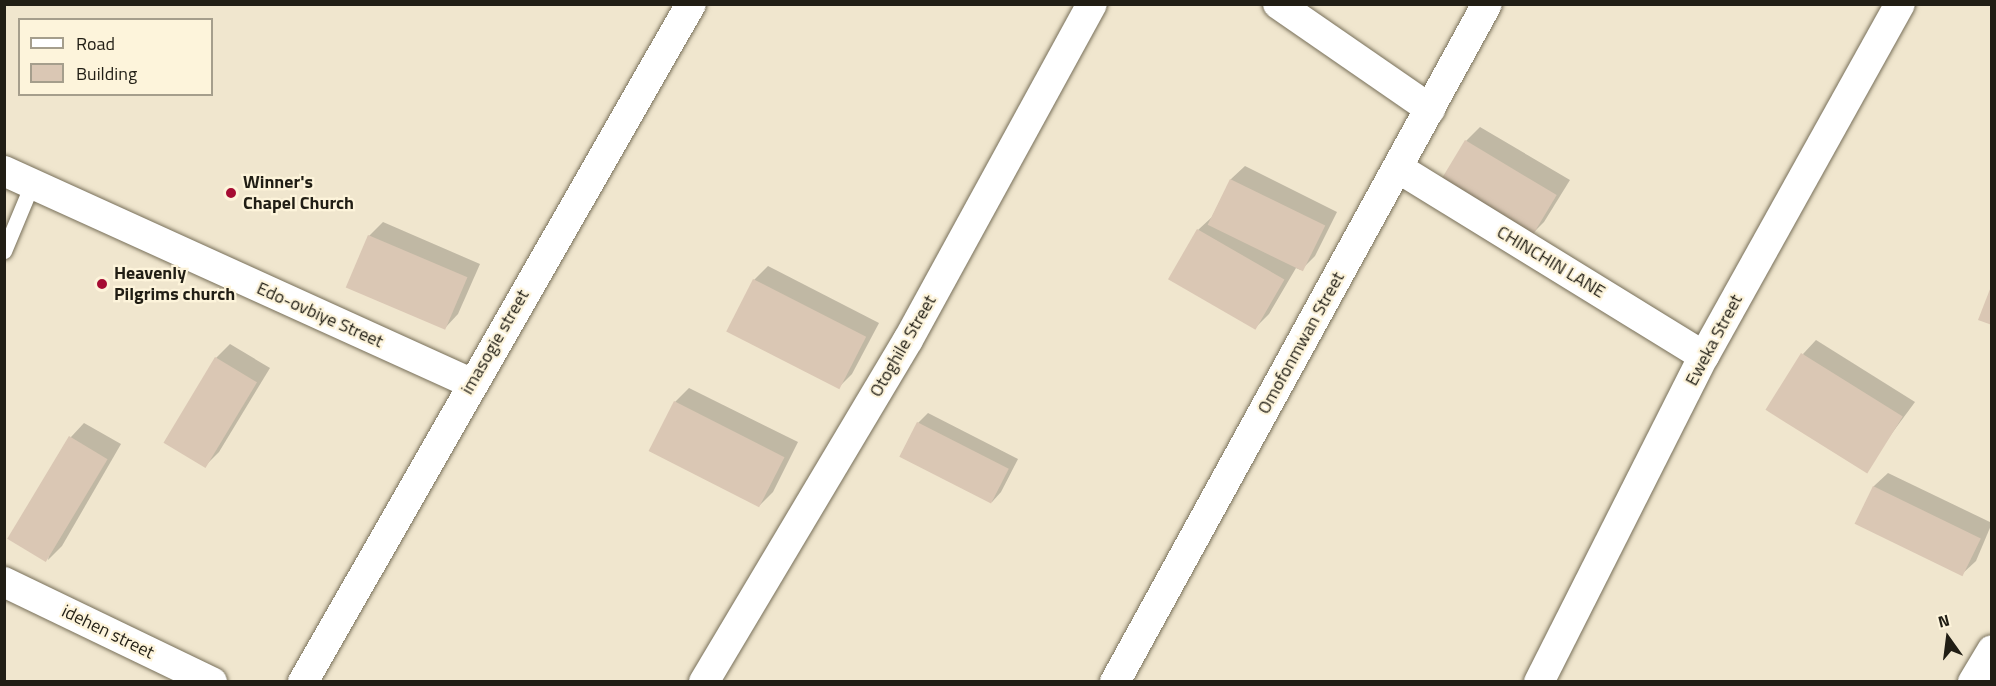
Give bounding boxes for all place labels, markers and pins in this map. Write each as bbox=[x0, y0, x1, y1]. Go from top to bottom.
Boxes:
place label: Winner's Chapel Church bbox=[243, 172, 354, 214]
marker: Winner's Chapel Church bbox=[224, 186, 238, 200]
place label: Heavenly Pilgrims church bbox=[114, 263, 235, 306]
marker: Heavenly Pilgrims church bbox=[95, 277, 109, 291]

